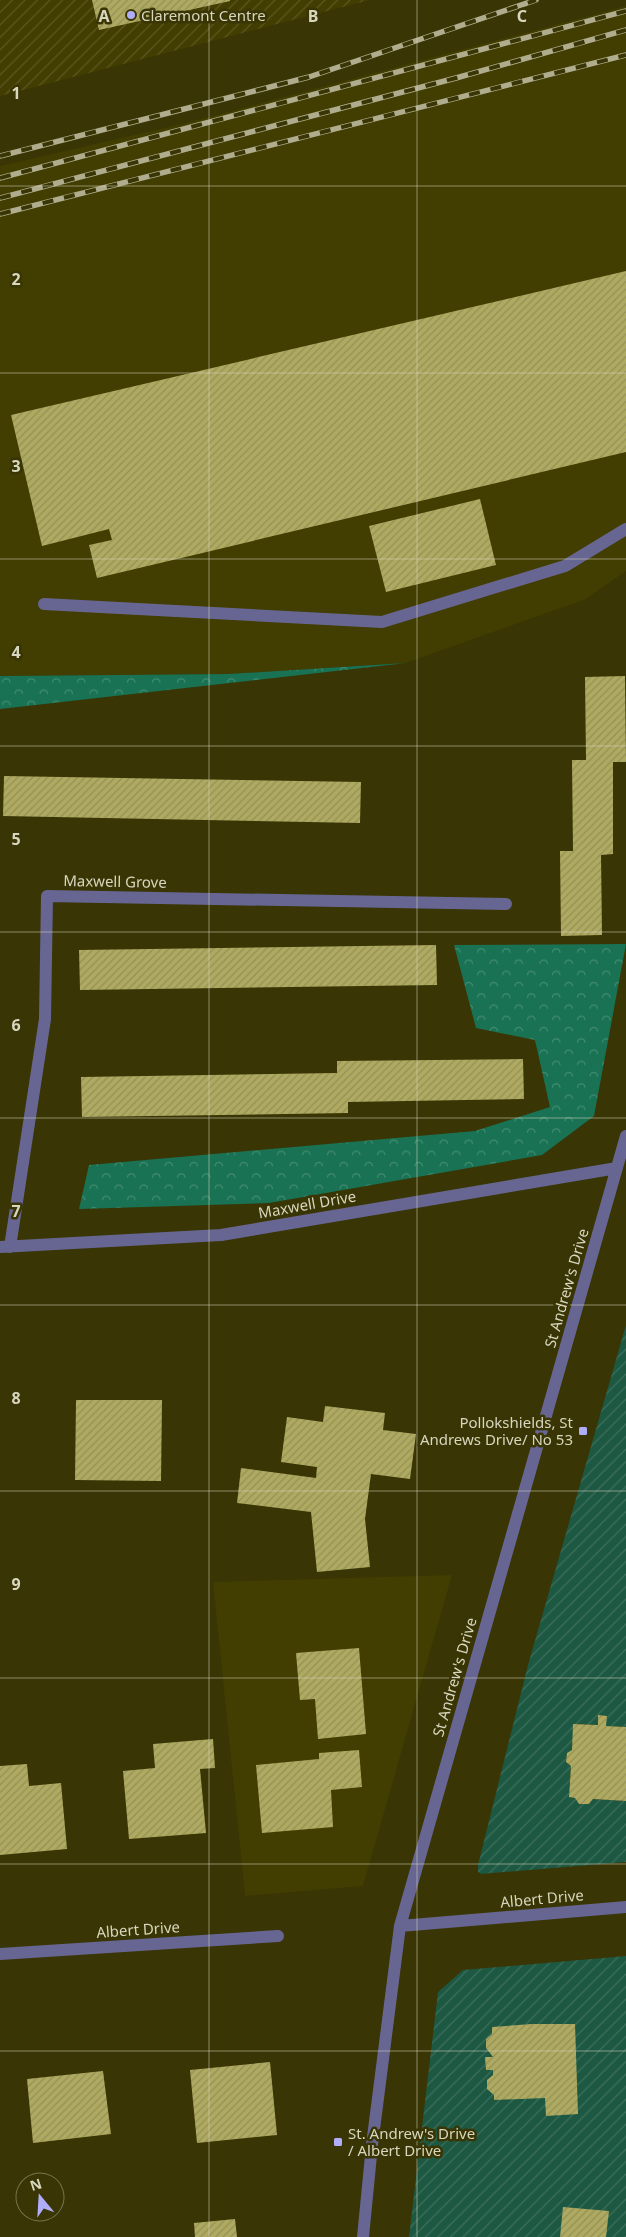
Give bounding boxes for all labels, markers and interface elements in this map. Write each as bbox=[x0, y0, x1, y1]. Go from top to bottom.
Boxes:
text: A bbox=[98, 5, 110, 27]
place label: Claremont Centre bbox=[141, 5, 266, 25]
text: B bbox=[308, 5, 318, 27]
text: C bbox=[517, 5, 527, 27]
marker: Claremont Centre bbox=[125, 9, 137, 21]
text: 1 bbox=[11, 82, 21, 104]
text: 2 bbox=[11, 268, 21, 290]
text: 3 bbox=[11, 455, 21, 477]
text: 4 bbox=[11, 641, 21, 663]
text: 5 bbox=[11, 828, 21, 850]
street label: Maxwell Grove bbox=[63, 870, 167, 892]
text: 6 bbox=[11, 1014, 21, 1036]
street label: Maxwell Drive bbox=[257, 1186, 357, 1222]
text: 7 bbox=[11, 1200, 21, 1222]
street label: St Andrew's Drive bbox=[539, 1226, 593, 1350]
text: 8 bbox=[11, 1387, 21, 1409]
place label: Pollokshields, St Andrews Drive/ No 53 bbox=[420, 1412, 574, 1449]
marker: Pollokshields, St Andrews Drive/ No 53 bbox=[577, 1425, 589, 1437]
text: 9 bbox=[11, 1573, 21, 1595]
street label: St Andrew's Drive bbox=[427, 1615, 481, 1739]
street label: Albert Drive bbox=[499, 1884, 585, 1912]
street label: Albert Drive bbox=[96, 1916, 180, 1942]
place label: St. Andrew's Drive / Albert Drive bbox=[348, 2123, 475, 2160]
marker: St. Andrew's Drive / Albert Drive bbox=[332, 2136, 344, 2148]
north arrow bbox=[15, 2172, 65, 2222]
text: N bbox=[27, 2173, 44, 2195]

